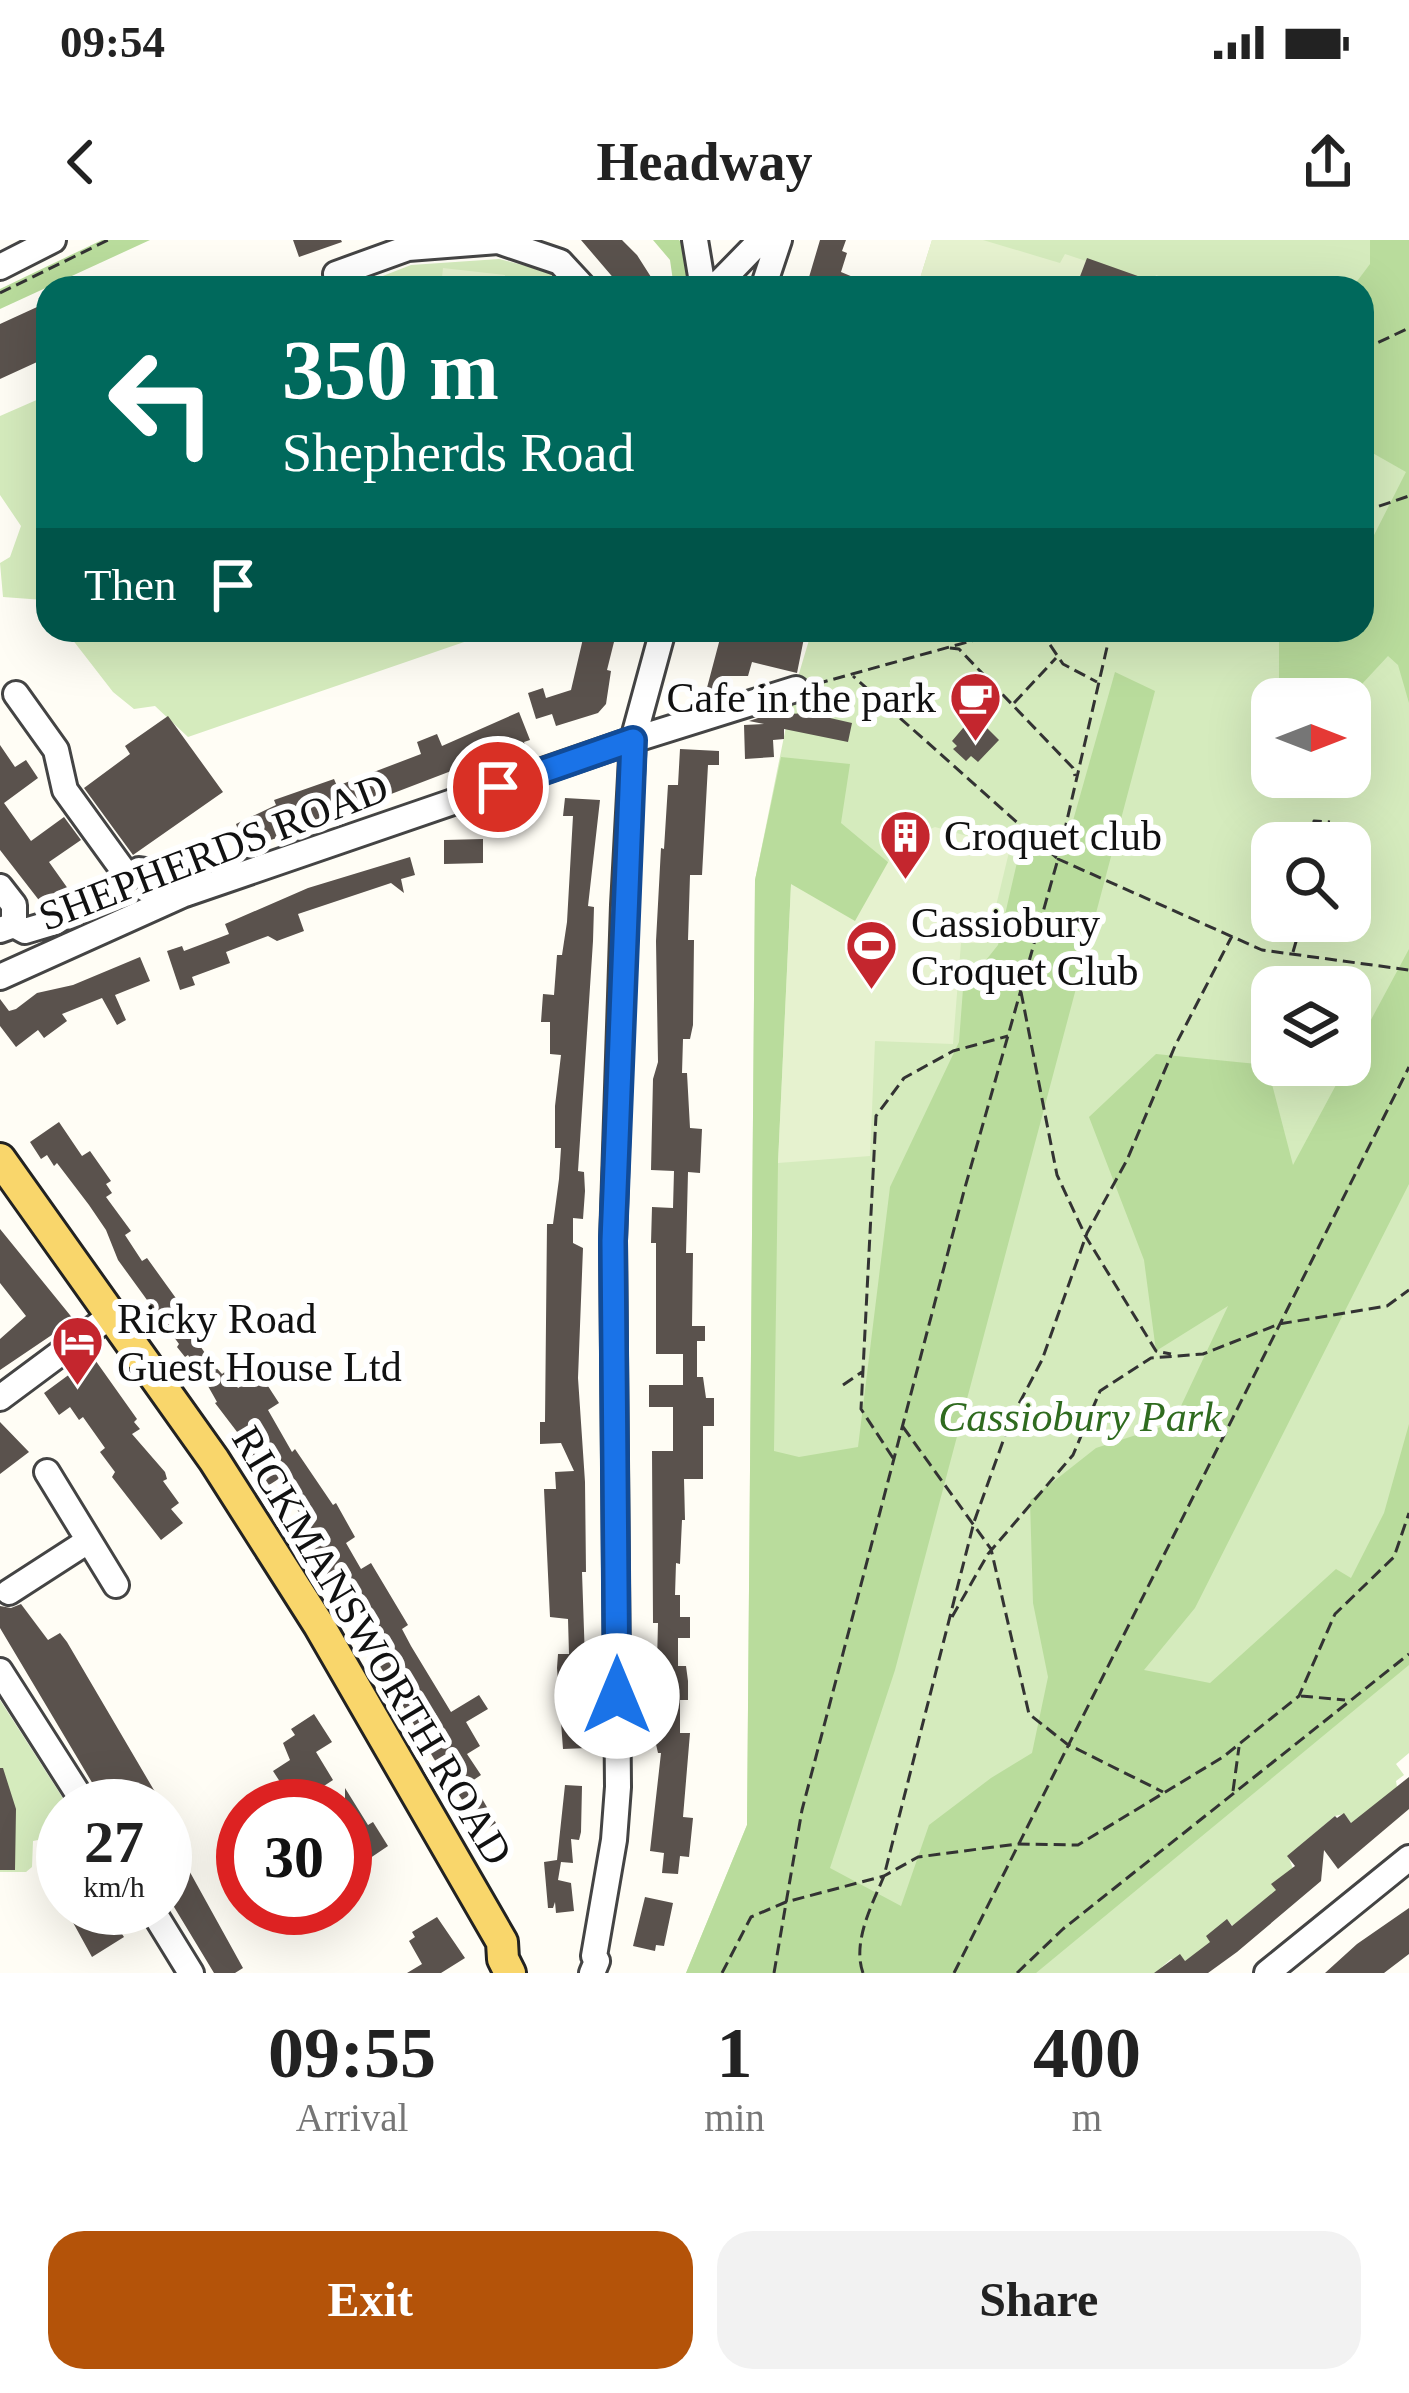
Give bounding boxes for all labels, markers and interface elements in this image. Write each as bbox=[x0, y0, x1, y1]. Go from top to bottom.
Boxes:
text: 09:54 bbox=[60, 17, 165, 67]
icon: back bbox=[48, 129, 114, 195]
icon: share bbox=[1295, 129, 1361, 195]
text: Headway bbox=[597, 132, 813, 192]
icon: left bbox=[84, 324, 240, 480]
text: 350 m bbox=[282, 324, 499, 417]
text: Shepherds Road bbox=[282, 423, 634, 483]
icon: arrive bbox=[200, 552, 266, 618]
text: Then bbox=[84, 560, 176, 610]
cafe icon: Cafe in the park bbox=[947, 669, 1003, 743]
place label: Cafe in the park bbox=[667, 675, 936, 721]
north arrow bbox=[1251, 678, 1371, 798]
map controls bbox=[1251, 678, 1371, 1086]
pin bbox=[447, 736, 549, 838]
icon: arrive bbox=[465, 754, 531, 820]
street label: SHEPHERDS ROAD bbox=[32, 764, 394, 940]
building icon: Croquet club bbox=[877, 807, 933, 881]
place label: Croquet club bbox=[944, 813, 1162, 859]
button: search bbox=[1251, 822, 1371, 942]
place label: Cassiobury Croquet Club bbox=[911, 900, 1139, 994]
sports icon: Cassiobury Croquet Club bbox=[844, 918, 900, 992]
button: layers bbox=[1251, 966, 1371, 1086]
place label: Ricky Road Guest House Ltd bbox=[117, 1296, 402, 1390]
hotel icon: Ricky Road Guest House Ltd bbox=[50, 1314, 106, 1388]
park label: Cassiobury Park bbox=[938, 1394, 1223, 1440]
street label: RICKMANSWORTH ROAD bbox=[223, 1418, 521, 1873]
position arrow bbox=[554, 1633, 680, 1759]
speed limit sign: 30 bbox=[216, 1779, 372, 1935]
text: 27 bbox=[84, 1809, 144, 1875]
text: km/h bbox=[83, 1870, 145, 1903]
text: 09:55 bbox=[268, 2013, 436, 2093]
text: 1 bbox=[716, 2013, 752, 2093]
text: 400 bbox=[1033, 2013, 1141, 2093]
text: Arrival bbox=[296, 2096, 408, 2139]
text: min bbox=[704, 2096, 765, 2139]
text: m bbox=[1072, 2096, 1102, 2139]
button: Exit bbox=[48, 2231, 693, 2369]
button: Share bbox=[717, 2231, 1361, 2369]

